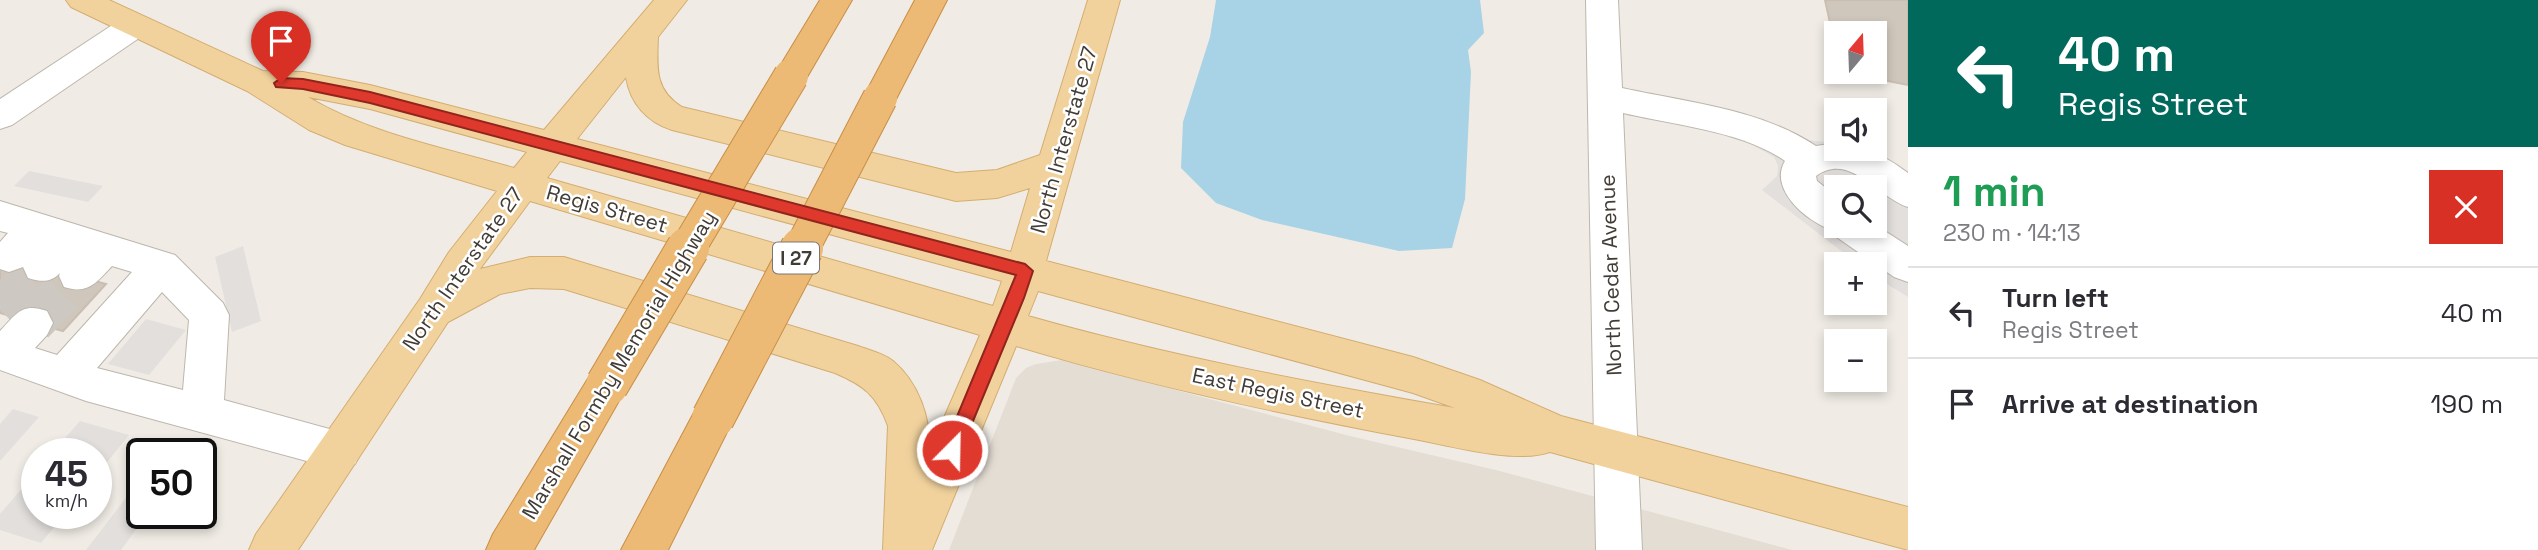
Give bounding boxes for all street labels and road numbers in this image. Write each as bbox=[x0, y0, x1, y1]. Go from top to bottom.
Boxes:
street label: North Interstate 27 bbox=[1024, 43, 1103, 236]
street label: North Cedar Avenue bbox=[1593, 174, 1628, 376]
street label: Regis Street bbox=[543, 178, 671, 239]
street label: North Interstate 27 bbox=[396, 182, 529, 356]
street label: Marshall Formby Memorial Highway bbox=[515, 205, 722, 524]
road number: I 27 bbox=[773, 242, 819, 274]
street label: East Regis Street bbox=[1190, 361, 1366, 424]

